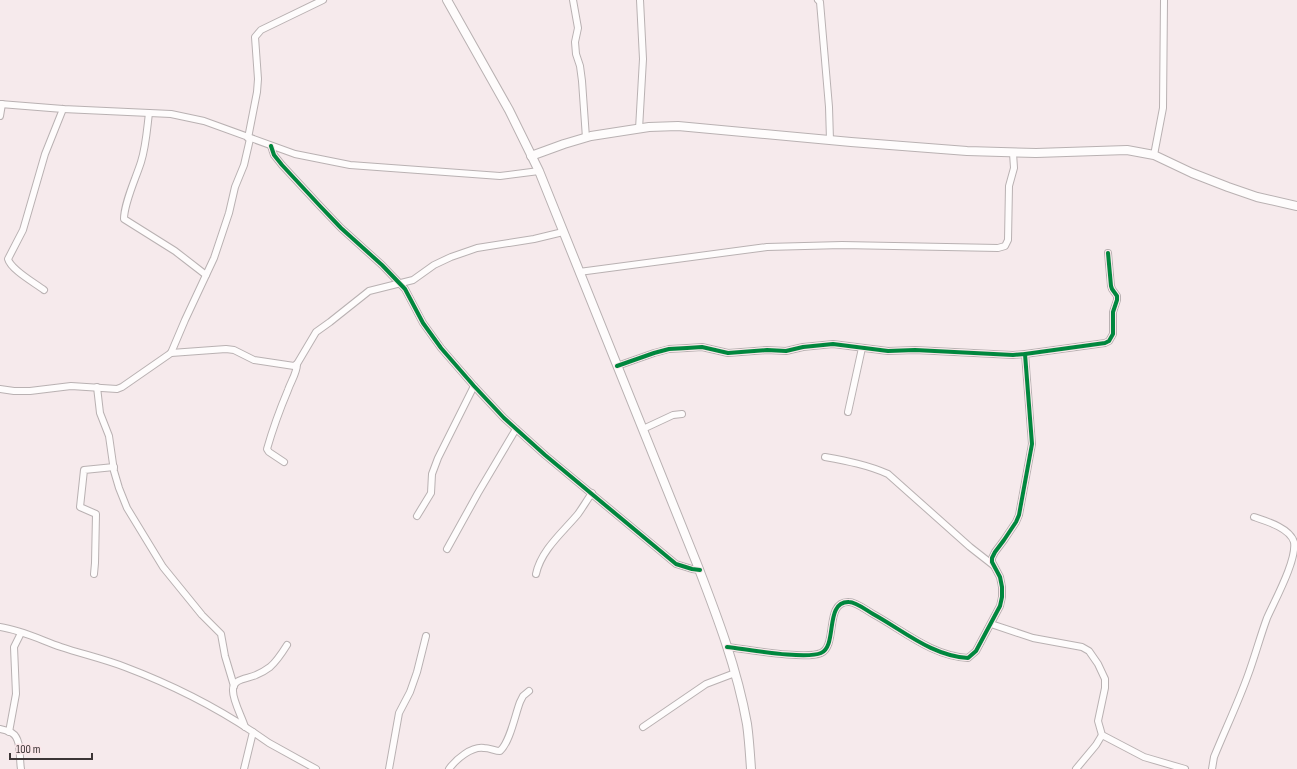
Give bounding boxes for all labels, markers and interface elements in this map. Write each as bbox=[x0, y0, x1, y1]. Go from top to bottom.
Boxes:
scale bar bbox=[10, 735, 92, 761]
text: 100 m bbox=[16, 742, 41, 757]

